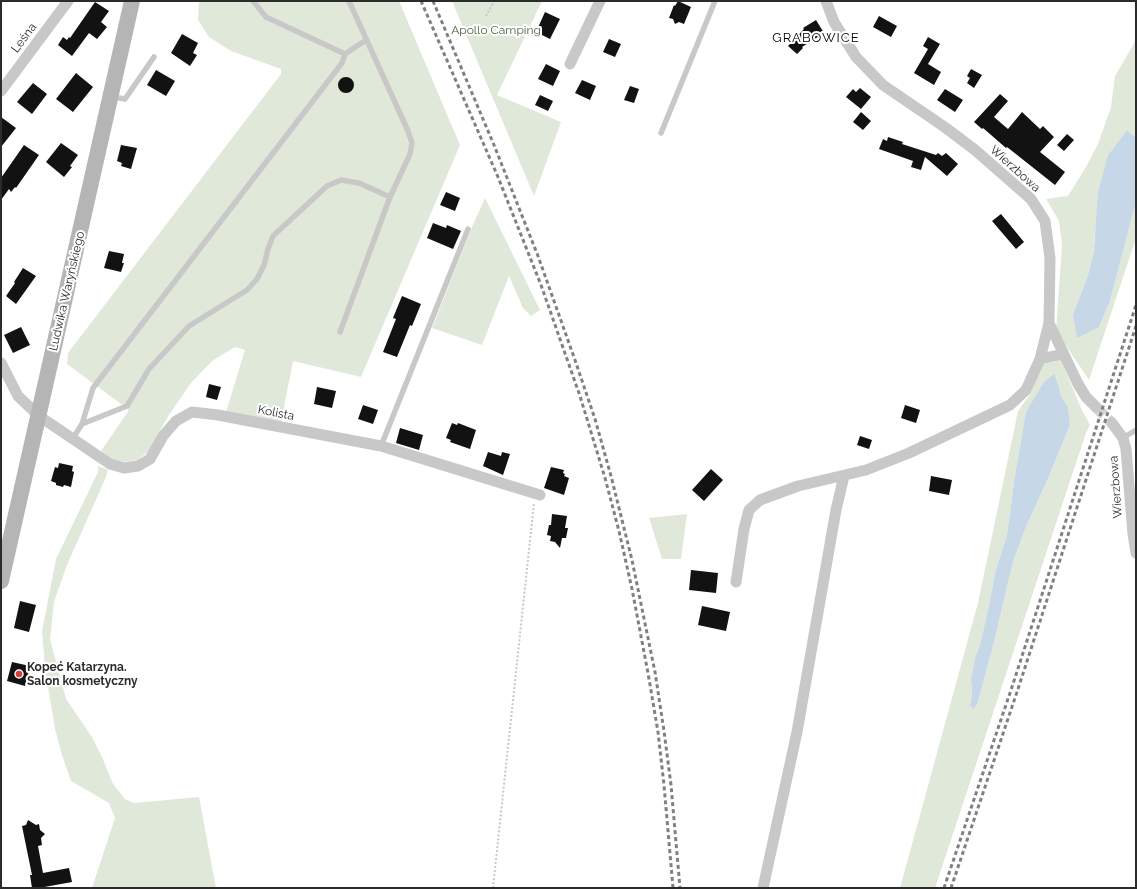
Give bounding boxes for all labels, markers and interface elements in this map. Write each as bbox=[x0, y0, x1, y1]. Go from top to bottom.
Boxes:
street label: Leśna bbox=[8, 20, 40, 56]
park label: Apollo Camping bbox=[451, 23, 541, 37]
district label: GRABOWICE bbox=[772, 30, 860, 46]
street label: Wierzbowa bbox=[987, 143, 1043, 195]
street label: Ludwika Waryńskiego bbox=[46, 230, 88, 352]
street label: Kolista bbox=[257, 402, 295, 424]
street label: Wierzbowa bbox=[1107, 455, 1125, 519]
place label: Kopeć Katarzyna. Salon kosmetyczny bbox=[27, 660, 138, 688]
marker: Kopeć Katarzyna. Salon kosmetyczny bbox=[14, 669, 24, 679]

